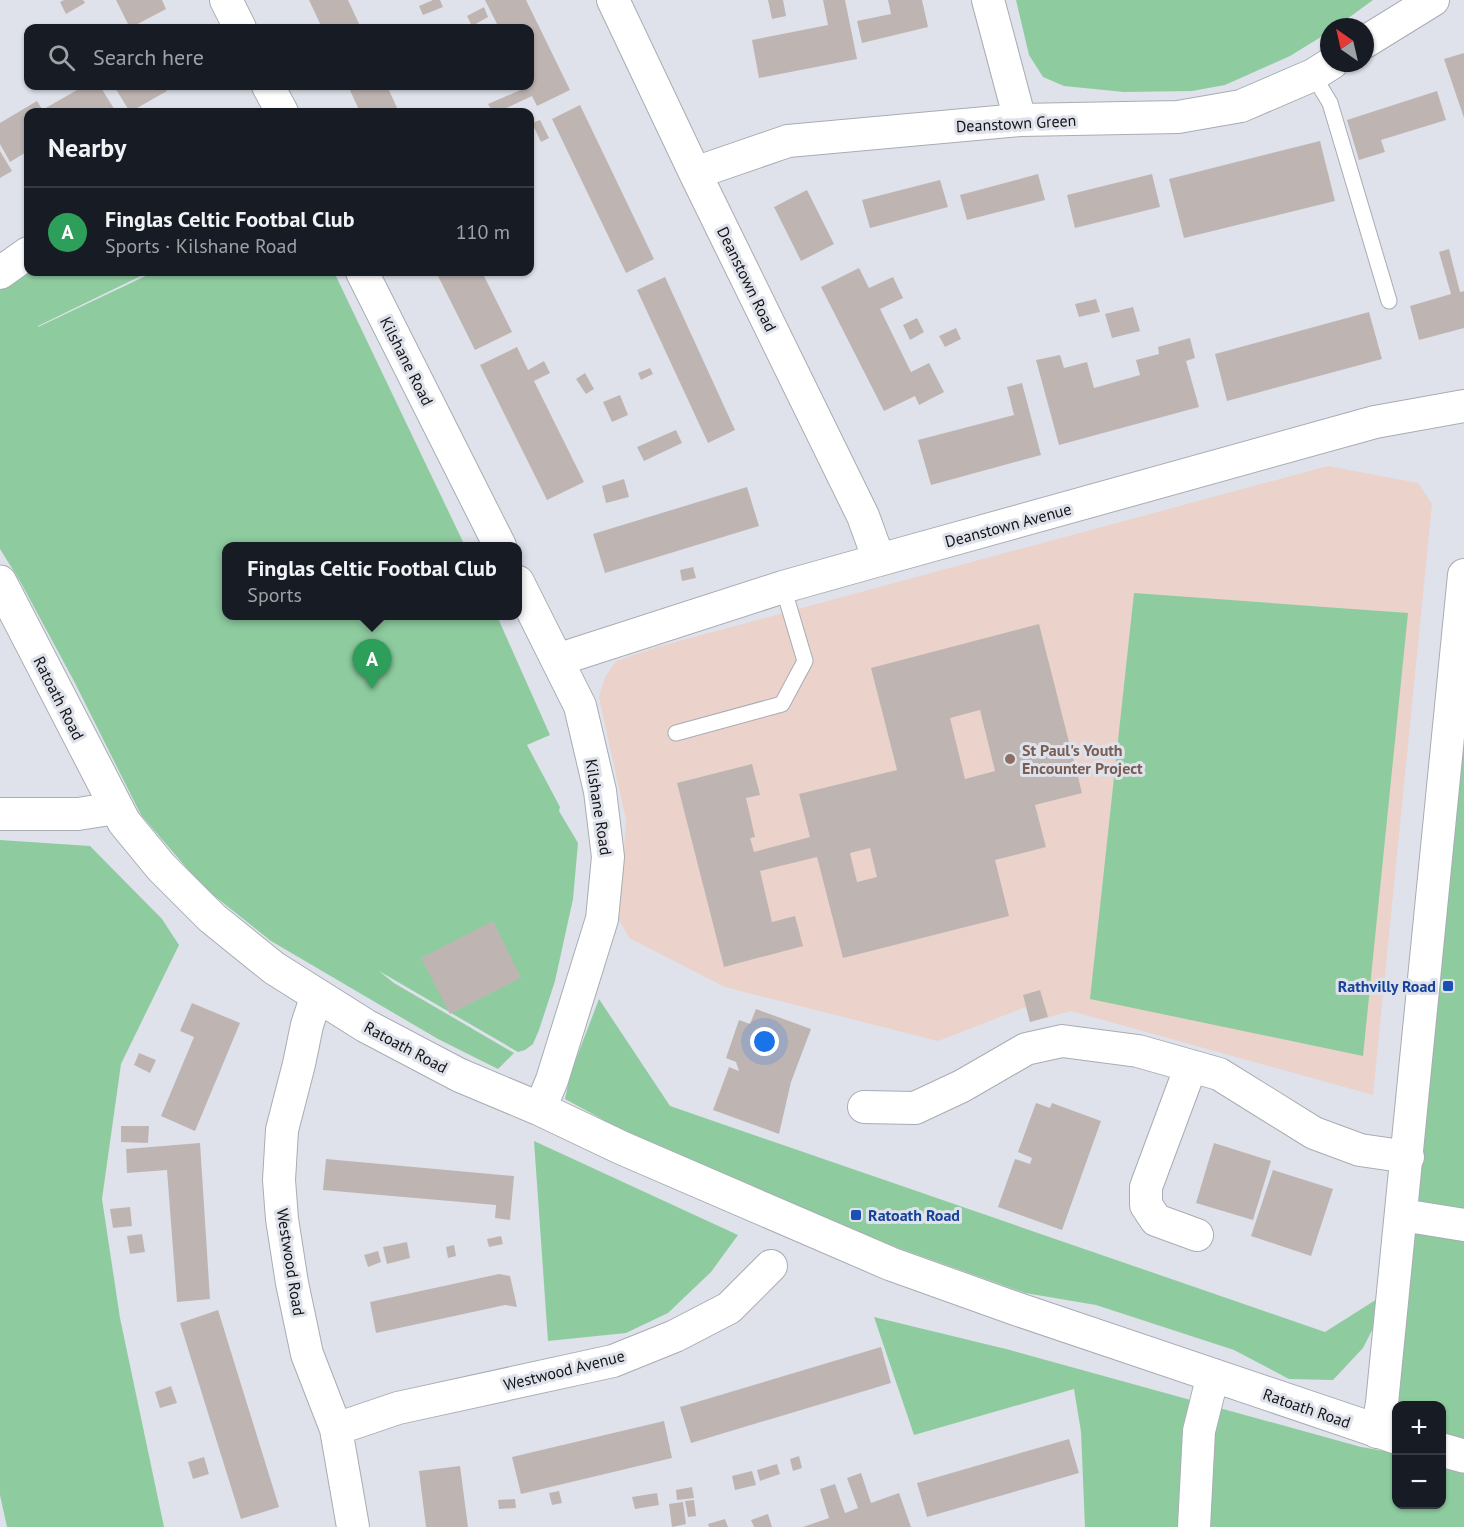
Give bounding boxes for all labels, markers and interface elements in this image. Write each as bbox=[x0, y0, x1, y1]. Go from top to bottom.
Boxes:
north arrow bbox=[1320, 18, 1374, 72]
search box bbox=[24, 24, 534, 90]
icon: search bbox=[45, 41, 78, 74]
text: Search here bbox=[93, 43, 204, 71]
street label: Deanstown Green bbox=[955, 110, 1077, 136]
text: Nearby bbox=[48, 131, 126, 164]
text: Finglas Celtic Footbal Club bbox=[105, 205, 354, 233]
text: A bbox=[61, 219, 74, 245]
text: 110 m bbox=[456, 219, 510, 245]
street label: Deanstown Road bbox=[713, 223, 781, 335]
text: Sports · Kilshane Road bbox=[105, 233, 297, 259]
street label: Kilshane Road bbox=[376, 313, 438, 409]
street label: Deanstown Avenue bbox=[943, 499, 1073, 551]
popup bbox=[222, 542, 522, 620]
text: Finglas Celtic Footbal Club bbox=[247, 554, 497, 582]
text: Sports bbox=[247, 582, 302, 608]
pin: A bbox=[352, 640, 392, 689]
street label: Ratoath Road bbox=[29, 653, 89, 743]
place label: St Paul's Youth Encounter Project bbox=[1022, 740, 1143, 778]
marker: St Paul's Youth Encounter Project bbox=[1003, 752, 1017, 766]
street label: Kilshane Road bbox=[582, 757, 616, 857]
place label: Rathvilly Road bbox=[1338, 976, 1436, 996]
marker: Rathvilly Road bbox=[1441, 979, 1455, 993]
street label: Ratoath Road bbox=[361, 1017, 451, 1077]
your location bbox=[750, 1027, 779, 1056]
place label: Ratoath Road bbox=[868, 1205, 960, 1225]
street label: Westwood Road bbox=[273, 1207, 309, 1317]
marker: Ratoath Road bbox=[849, 1208, 863, 1222]
street label: Westwood Avenue bbox=[501, 1345, 627, 1395]
street label: Ratoath Road bbox=[1261, 1384, 1353, 1432]
map controls bbox=[1392, 1401, 1446, 1509]
button: + bbox=[1392, 1401, 1446, 1455]
button: − bbox=[1392, 1455, 1446, 1509]

